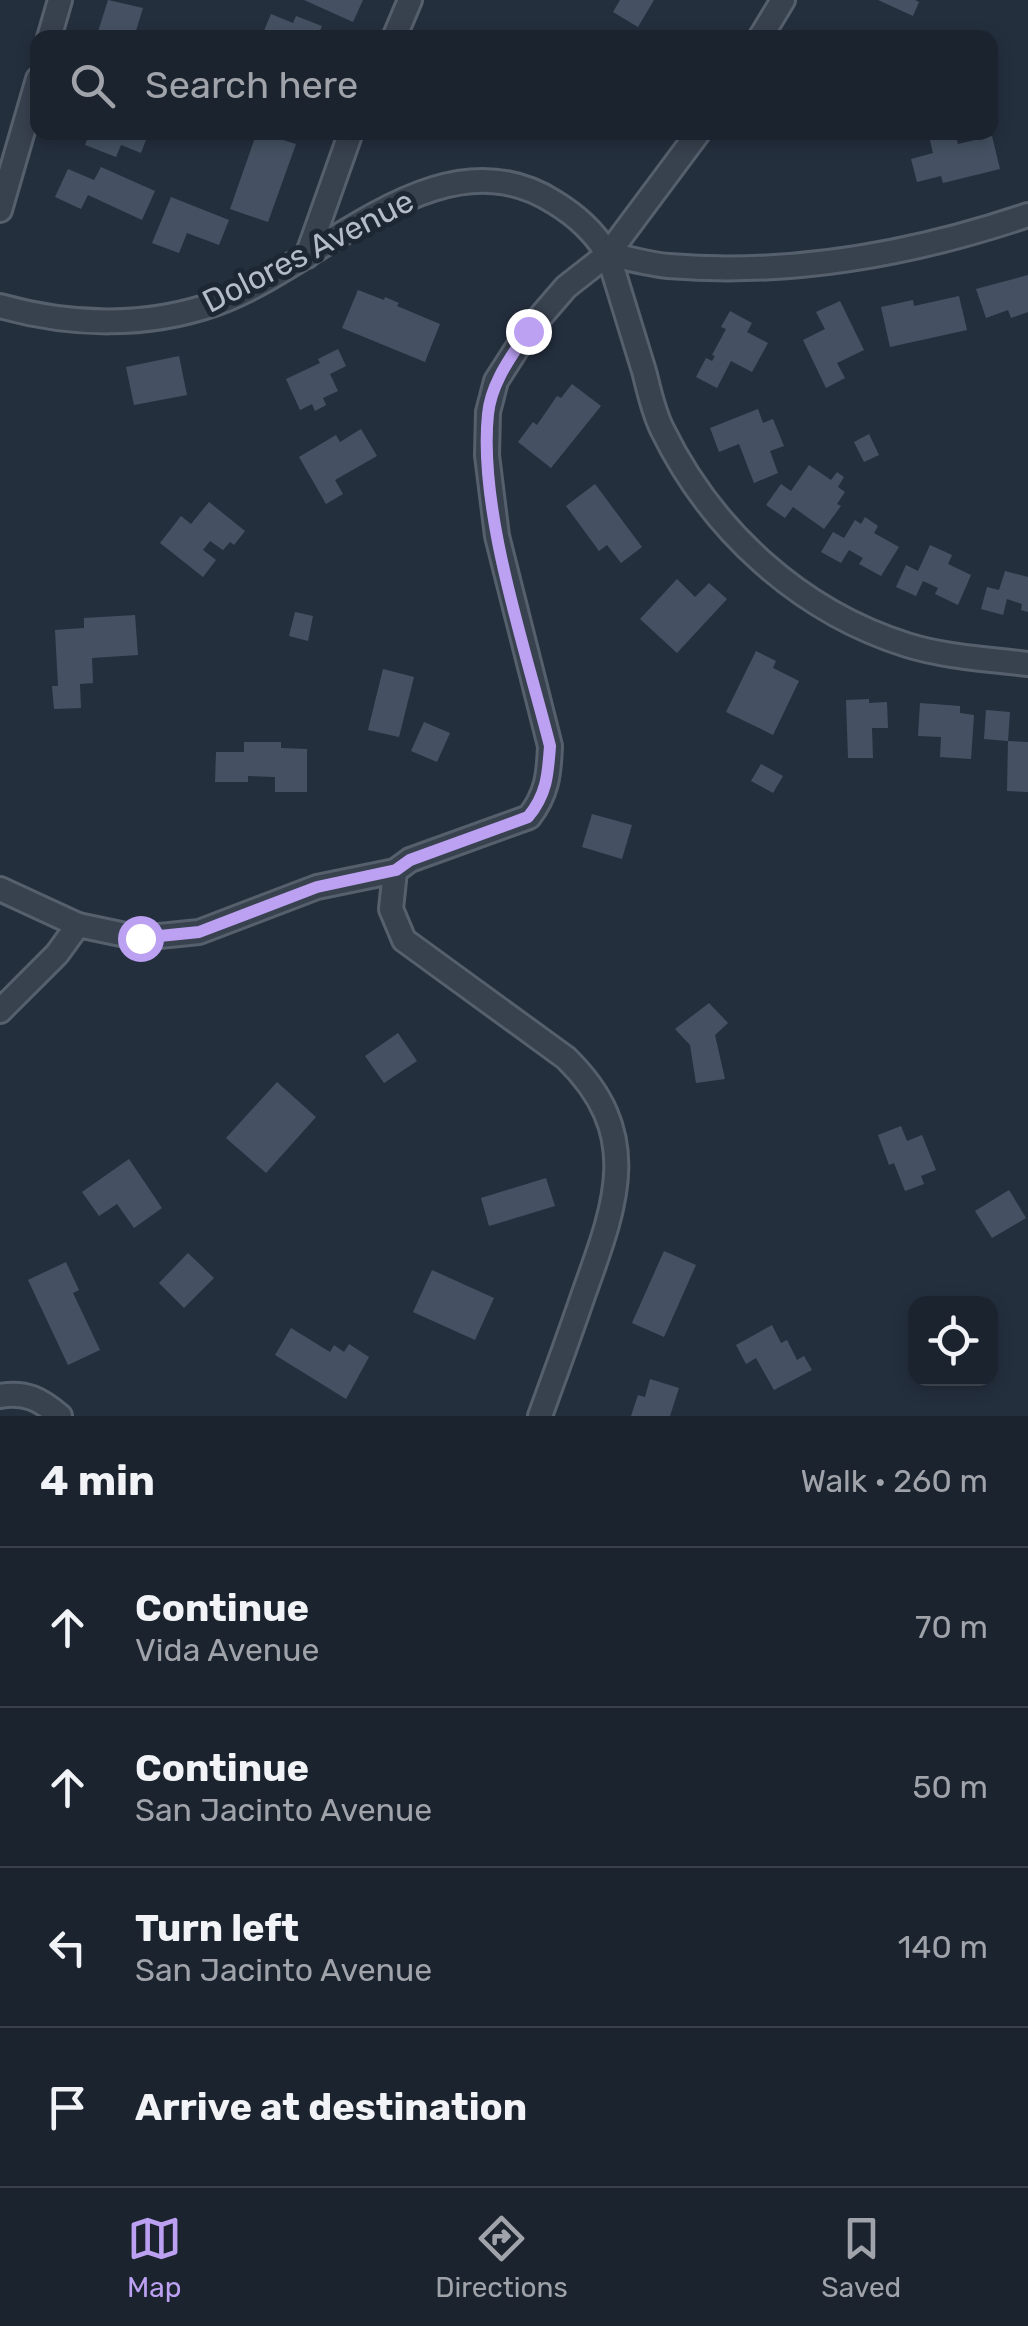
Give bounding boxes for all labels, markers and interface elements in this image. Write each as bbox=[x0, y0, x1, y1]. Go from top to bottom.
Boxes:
search box bbox=[30, 30, 998, 140]
icon: search bbox=[65, 58, 120, 113]
text: Search here bbox=[145, 62, 358, 108]
street label: Dolores Avenue bbox=[196, 181, 420, 321]
route end bbox=[506, 309, 552, 355]
route start bbox=[118, 916, 164, 962]
map controls bbox=[908, 1296, 998, 1386]
button: locate bbox=[908, 1296, 998, 1386]
text: 4 min bbox=[40, 1456, 155, 1506]
text: Walk · 260 m bbox=[801, 1462, 988, 1500]
text: Continue bbox=[135, 1585, 309, 1631]
icon: ahead bbox=[40, 1600, 95, 1655]
text: 70 m bbox=[915, 1608, 988, 1646]
text: Vida Avenue bbox=[135, 1631, 319, 1669]
text: Continue bbox=[135, 1745, 309, 1791]
icon: ahead bbox=[40, 1760, 95, 1815]
text: 50 m bbox=[912, 1768, 988, 1806]
text: San Jacinto Avenue bbox=[135, 1791, 432, 1829]
text: Turn left bbox=[135, 1905, 299, 1951]
icon: left bbox=[40, 1920, 95, 1975]
text: 140 m bbox=[898, 1928, 988, 1966]
text: San Jacinto Avenue bbox=[135, 1951, 432, 1989]
icon: arrive bbox=[40, 2080, 95, 2135]
text: Arrive at destination bbox=[135, 2084, 527, 2130]
tab: Map bbox=[127, 2211, 182, 2304]
tab: Directions bbox=[435, 2211, 568, 2304]
tab: Saved bbox=[821, 2211, 901, 2304]

